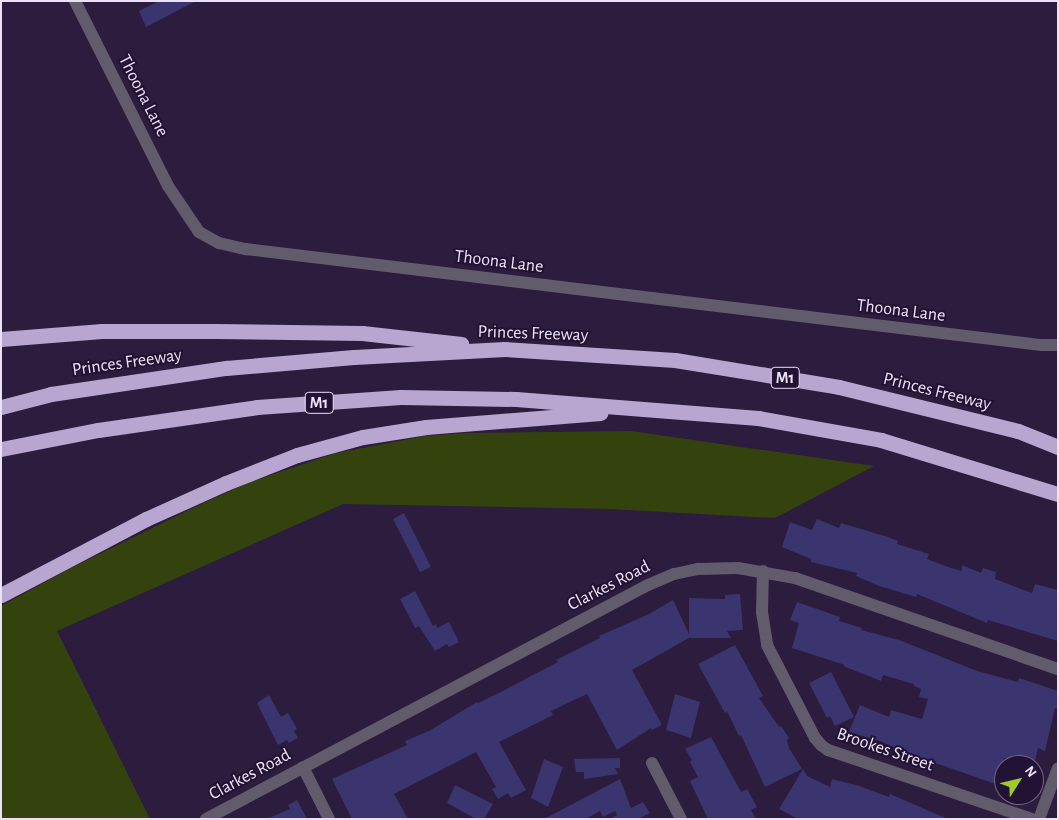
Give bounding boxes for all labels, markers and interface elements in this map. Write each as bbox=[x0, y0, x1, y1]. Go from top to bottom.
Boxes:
street label: Thoona Lane bbox=[113, 51, 173, 141]
street label: Thoona Lane bbox=[453, 246, 545, 278]
street label: Thoona Lane bbox=[855, 295, 947, 327]
street label: Princes Freeway bbox=[477, 321, 589, 347]
street label: Princes Freeway bbox=[71, 345, 183, 381]
road number: M1 bbox=[770, 364, 800, 392]
street label: Princes Freeway bbox=[881, 368, 993, 416]
road number: M1 bbox=[304, 389, 334, 416]
street label: Clarkes Road bbox=[564, 556, 654, 616]
street label: Brookes Street bbox=[834, 723, 936, 777]
street label: Clarkes Road bbox=[205, 744, 295, 806]
north arrow bbox=[994, 755, 1044, 805]
text: N bbox=[1022, 764, 1039, 780]

